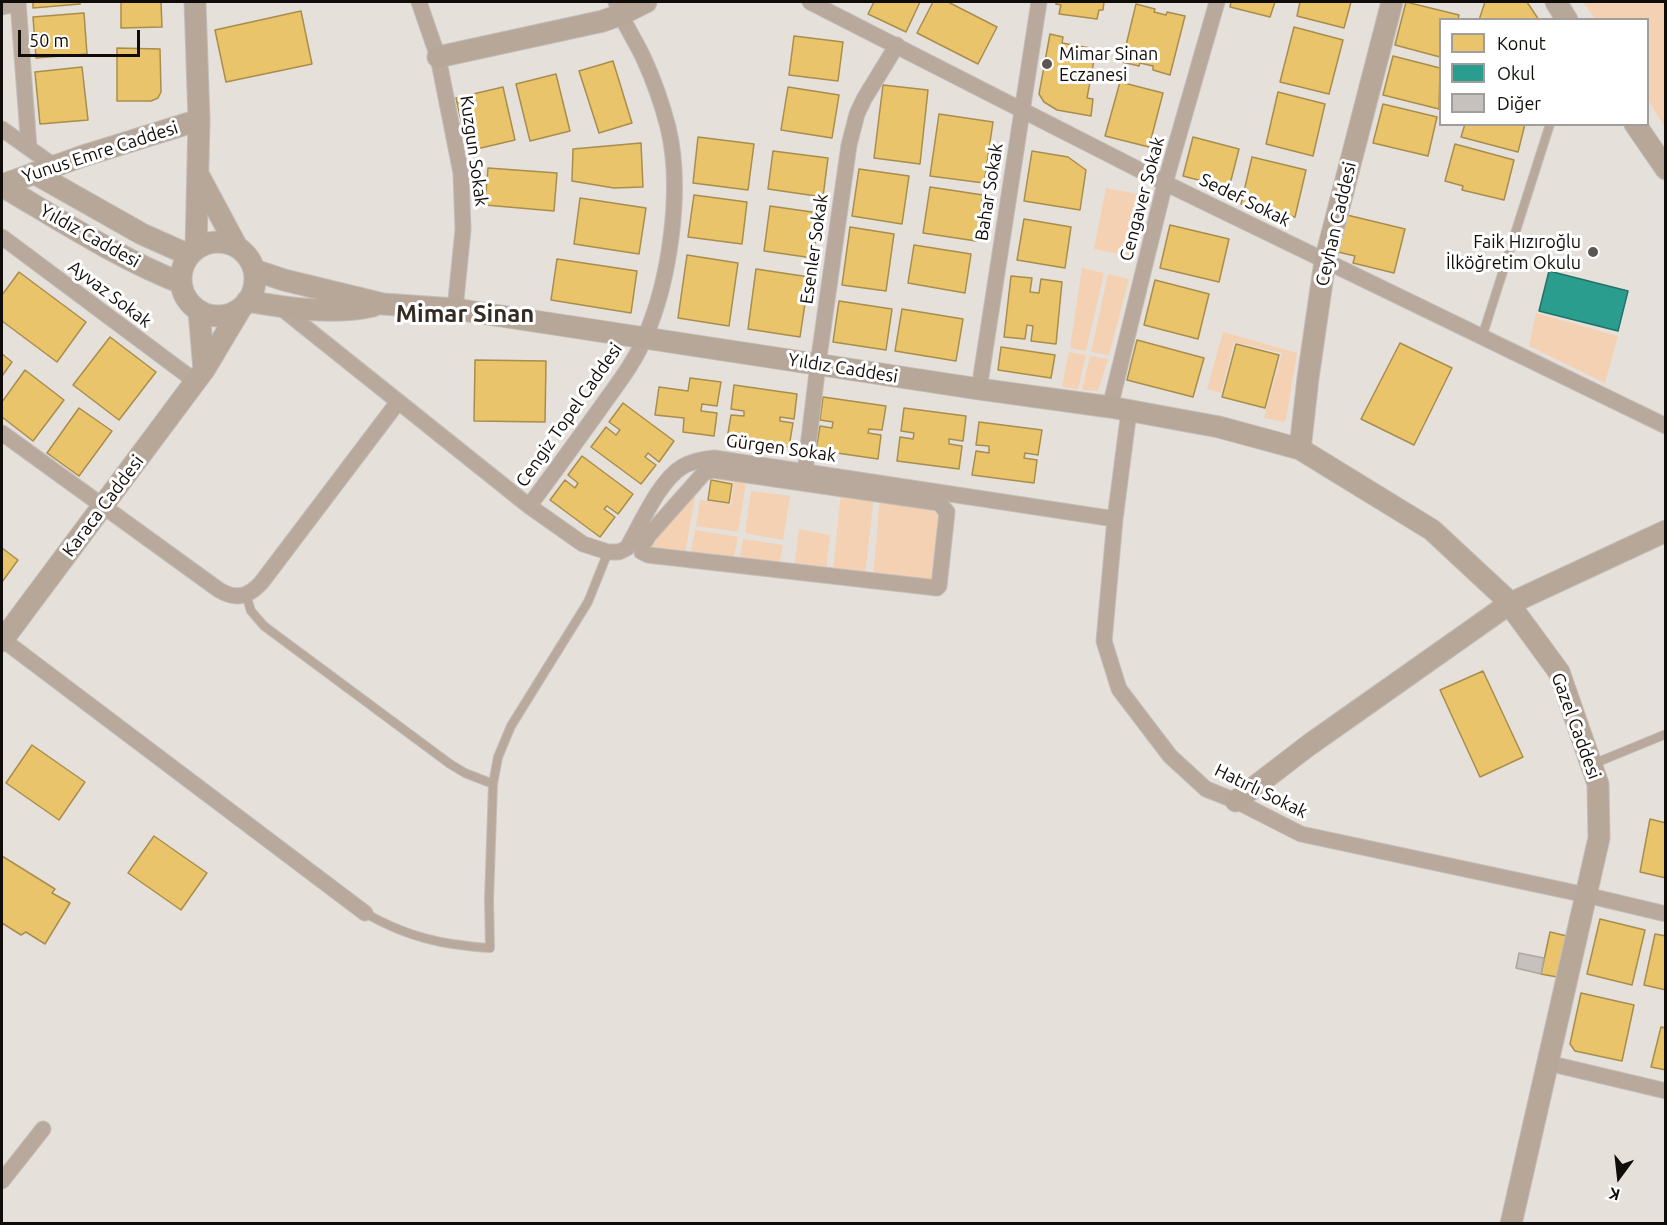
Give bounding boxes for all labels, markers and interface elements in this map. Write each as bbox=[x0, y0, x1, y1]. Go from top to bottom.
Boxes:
scale bar bbox=[21, 18, 142, 56]
legend bbox=[1439, 18, 1649, 126]
text: 50 m bbox=[29, 30, 69, 50]
text: Konut bbox=[1497, 33, 1546, 53]
place label: Mimar Sinan Eczanesi bbox=[1059, 43, 1158, 86]
marker: Mimar Sinan Eczanesi bbox=[1040, 57, 1054, 71]
text: Okul bbox=[1497, 63, 1535, 83]
text: Diğer bbox=[1497, 93, 1541, 113]
street label: Kuzgun Sokak bbox=[456, 94, 492, 208]
street label: Yunus Emre Caddesi bbox=[19, 117, 181, 187]
street label: Cengaver Sokak bbox=[1115, 134, 1169, 264]
street label: Bahar Sokak bbox=[971, 142, 1007, 242]
street label: Ceyhan Caddesi bbox=[1311, 160, 1361, 288]
street label: Sedef Sokak bbox=[1196, 169, 1294, 231]
street label: Esenler Sokak bbox=[796, 192, 832, 306]
street label: Yıldız Caddesi bbox=[36, 200, 144, 272]
place label: Faik Hızıroğlu İlköğretim Okulu bbox=[1446, 231, 1581, 274]
marker: Faik Hızıroğlu İlköğretim Okulu bbox=[1586, 245, 1600, 259]
street label: Ayvaz Sokak bbox=[64, 256, 156, 332]
district label: Mimar Sinan bbox=[396, 300, 534, 328]
street label: Cengiz Topel Caddesi bbox=[511, 339, 627, 491]
street label: Yıldız Caddesi bbox=[786, 349, 900, 387]
street label: Gürgen Sokak bbox=[724, 430, 838, 466]
street label: Karaca Caddesi bbox=[58, 451, 148, 561]
street label: Gazel Caddesi bbox=[1547, 670, 1605, 782]
street label: Hatırlı Sokak bbox=[1211, 759, 1311, 823]
north arrow bbox=[1589, 1147, 1649, 1207]
text: K bbox=[1607, 1184, 1622, 1204]

